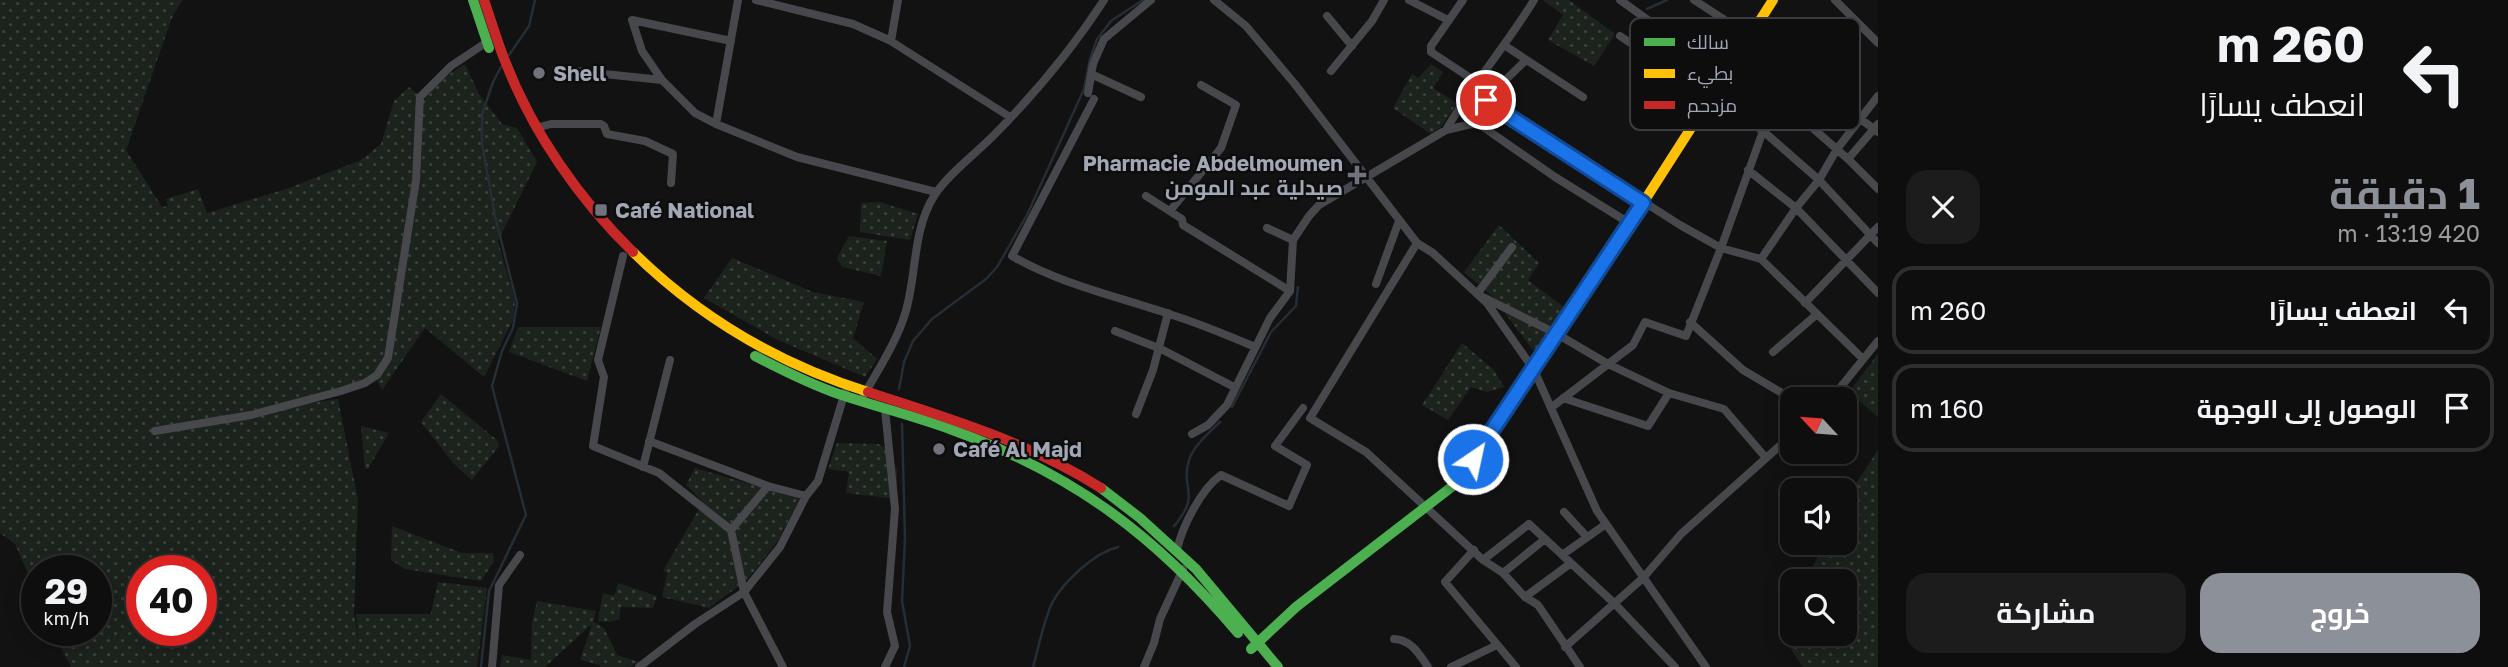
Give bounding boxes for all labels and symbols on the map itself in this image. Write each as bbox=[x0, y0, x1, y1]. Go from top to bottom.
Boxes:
legend bbox=[1630, 18, 1860, 130]
text: سالك bbox=[1687, 30, 1729, 53]
place label: Shell bbox=[553, 60, 606, 86]
text: بطيء bbox=[1687, 61, 1733, 88]
marker: Shell bbox=[531, 65, 547, 81]
pin bbox=[1456, 70, 1516, 130]
text: مزدحم bbox=[1687, 93, 1737, 119]
place label: Pharmacie Abdelmoumen صيدلية عبد المومن bbox=[1083, 150, 1343, 201]
marker: Pharmacie Abdelmoumen صيدلية عبد المومن bbox=[1349, 167, 1365, 183]
place label: Café National bbox=[615, 197, 754, 223]
marker: Café National bbox=[593, 202, 609, 218]
north arrow bbox=[1780, 387, 1857, 464]
position arrow bbox=[1436, 422, 1510, 496]
place label: Café Al Majd bbox=[953, 436, 1082, 462]
marker: Café Al Majd bbox=[931, 441, 947, 457]
speed limit sign: 40 bbox=[126, 555, 217, 646]

